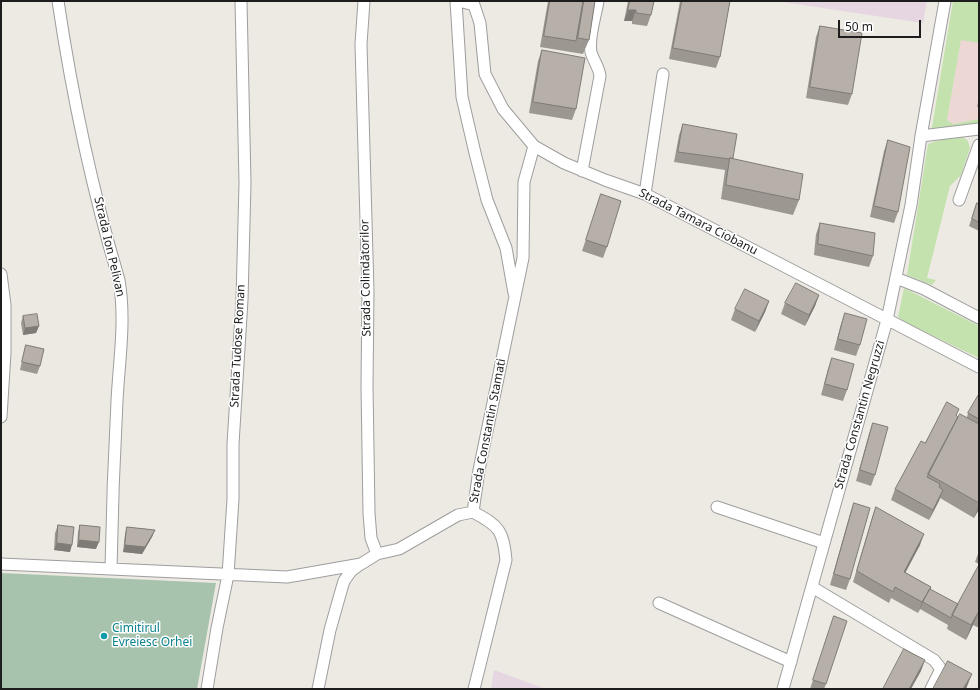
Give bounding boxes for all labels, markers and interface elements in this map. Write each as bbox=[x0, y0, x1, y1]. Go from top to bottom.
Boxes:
scale bar bbox=[840, 12, 923, 38]
text: 50 m bbox=[845, 18, 873, 35]
street label: Strada Tamara Ciobanu bbox=[636, 186, 760, 258]
street label: Strada Ion Pelivan bbox=[91, 196, 127, 298]
street label: Strada Colindătorilor bbox=[358, 219, 374, 337]
street label: Strada Tudose Roman bbox=[228, 284, 248, 408]
street label: Strada Constantin Negruzzi bbox=[832, 339, 888, 491]
street label: Strada Constantin Stamati bbox=[467, 357, 509, 505]
place label: Cimitirul Evreiesc Orhei bbox=[112, 622, 192, 650]
marker: Cimitirul Evreiesc Orhei bbox=[99, 631, 109, 641]

